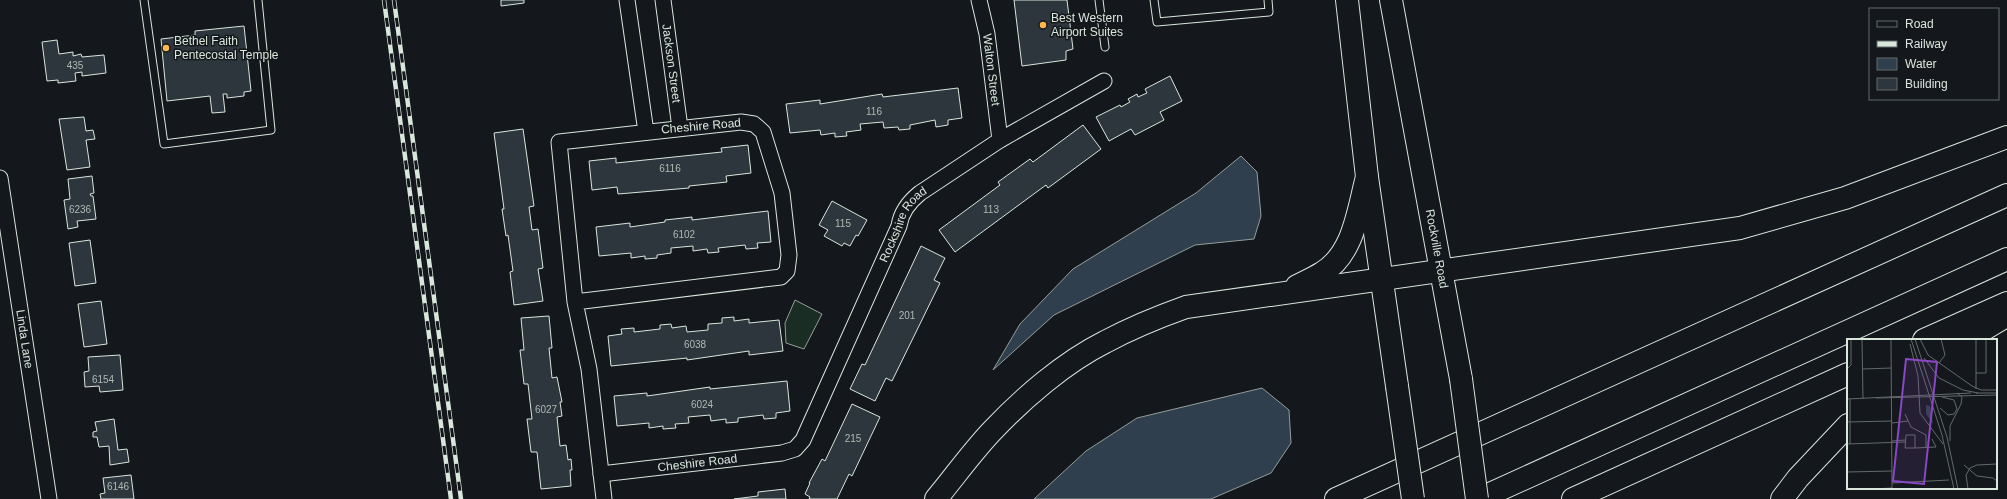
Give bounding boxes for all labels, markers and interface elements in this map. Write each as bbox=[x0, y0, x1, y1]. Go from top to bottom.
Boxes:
legend bbox=[1869, 8, 1999, 100]
place label: Best Western Airport Suites bbox=[1051, 11, 1123, 39]
text: Road bbox=[1905, 17, 1934, 31]
marker: Best Western Airport Suites bbox=[1038, 20, 1048, 30]
street label: Jackson Street bbox=[659, 23, 684, 104]
street label: Walton Street bbox=[980, 33, 1003, 107]
place label: Bethel Faith Pentecostal Temple bbox=[174, 34, 279, 62]
text: Railway bbox=[1905, 37, 1947, 51]
marker: Bethel Faith Pentecostal Temple bbox=[161, 43, 171, 53]
text: Water bbox=[1905, 57, 1937, 71]
house number: 435 bbox=[67, 60, 84, 71]
text: Building bbox=[1905, 77, 1948, 91]
house number: 116 bbox=[866, 106, 882, 117]
street label: Cheshire Road bbox=[661, 116, 741, 136]
house number: 6116 bbox=[659, 163, 681, 174]
street label: Rockshire Road bbox=[877, 184, 929, 265]
house number: 6236 bbox=[69, 204, 92, 215]
house number: 113 bbox=[983, 204, 999, 215]
street label: Rockville Road bbox=[1423, 208, 1451, 289]
house number: 115 bbox=[835, 218, 851, 229]
house number: 6102 bbox=[673, 229, 696, 240]
street label: Linda Lane bbox=[13, 309, 36, 370]
house number: 201 bbox=[899, 310, 916, 321]
house number: 6038 bbox=[684, 339, 707, 350]
inset map bbox=[1847, 339, 1997, 489]
house number: 6154 bbox=[92, 374, 115, 385]
house number: 6024 bbox=[691, 399, 714, 410]
house number: 6027 bbox=[535, 404, 558, 415]
house number: 215 bbox=[845, 433, 862, 444]
street label: Cheshire Road bbox=[657, 451, 738, 474]
house number: 6146 bbox=[107, 481, 130, 492]

